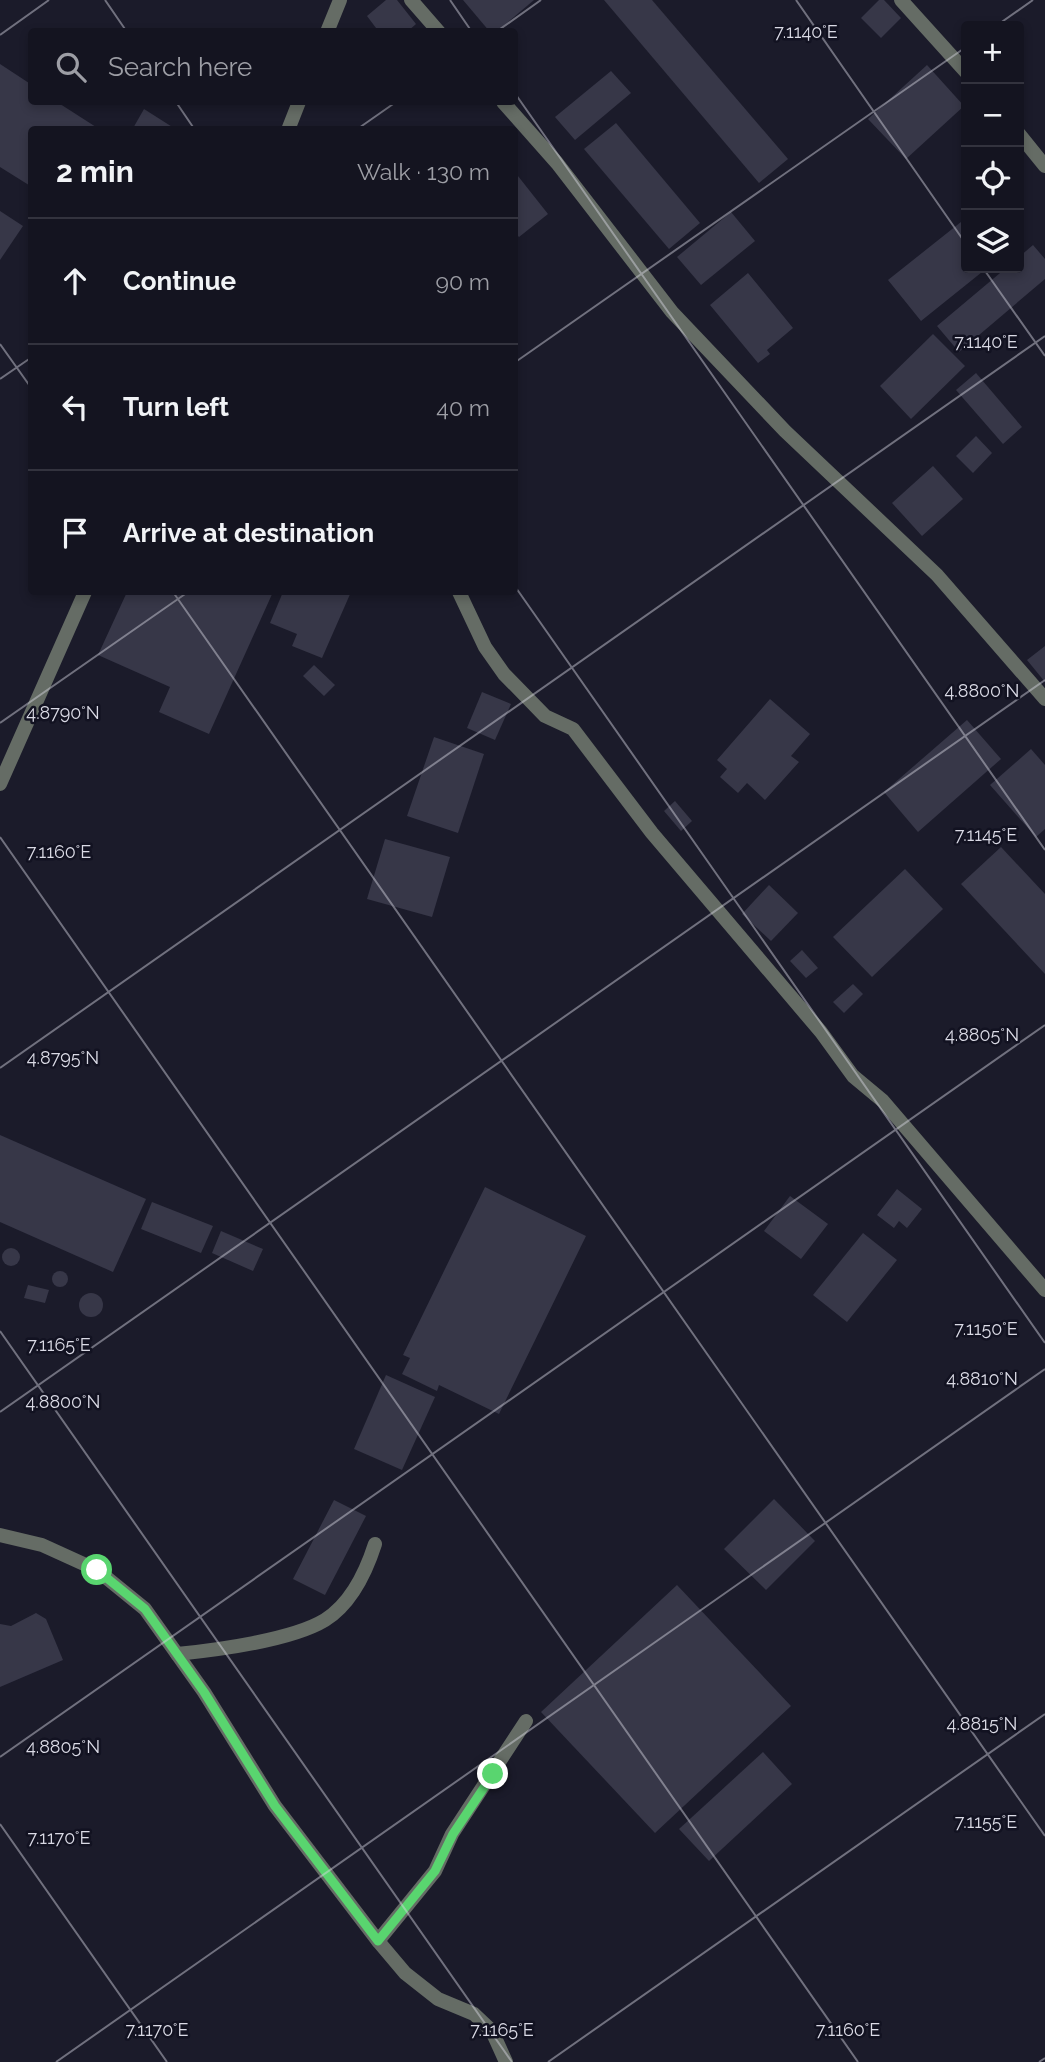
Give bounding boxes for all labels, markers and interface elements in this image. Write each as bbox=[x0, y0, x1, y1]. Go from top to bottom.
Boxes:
text: 7.1140°E bbox=[774, 21, 838, 42]
map controls bbox=[961, 21, 1024, 273]
button: + bbox=[961, 21, 1024, 84]
search box bbox=[28, 28, 518, 105]
icon: search bbox=[52, 48, 90, 86]
text: Search here bbox=[108, 52, 252, 82]
button: − bbox=[961, 84, 1024, 147]
button: locate bbox=[961, 147, 1024, 210]
text: 2 min bbox=[56, 154, 134, 189]
text: Walk · 130 m bbox=[357, 158, 490, 185]
button: layers bbox=[961, 210, 1024, 273]
icon: ahead bbox=[56, 262, 94, 300]
text: Continue bbox=[123, 266, 236, 296]
text: 90 m bbox=[435, 268, 490, 295]
text: 7.1140°E bbox=[954, 331, 1018, 352]
icon: left bbox=[56, 388, 94, 426]
text: Turn left bbox=[123, 392, 229, 422]
text: 40 m bbox=[436, 394, 490, 421]
icon: arrive bbox=[56, 514, 94, 552]
text: Arrive at destination bbox=[123, 518, 374, 548]
text: 4.8800°N bbox=[945, 680, 1019, 701]
text: 4.8790°N bbox=[26, 702, 100, 723]
text: 7.1145°E bbox=[955, 824, 1017, 845]
text: 7.1160°E bbox=[27, 841, 91, 862]
text: 4.8805°N bbox=[945, 1024, 1019, 1045]
text: 4.8795°N bbox=[27, 1047, 99, 1068]
text: 7.1150°E bbox=[954, 1318, 1018, 1339]
text: 7.1165°E bbox=[27, 1334, 91, 1355]
text: 4.8810°N bbox=[946, 1368, 1018, 1389]
text: 4.8800°N bbox=[26, 1391, 100, 1412]
route start bbox=[81, 1554, 112, 1585]
text: 4.8815°N bbox=[947, 1713, 1017, 1734]
text: 4.8805°N bbox=[26, 1736, 100, 1757]
route end bbox=[477, 1758, 508, 1789]
text: 7.1155°E bbox=[955, 1811, 1017, 1832]
text: 7.1170°E bbox=[27, 1827, 91, 1848]
text: 7.1170°E bbox=[125, 2019, 189, 2040]
text: 7.1165°E bbox=[470, 2019, 534, 2040]
text: 7.1160°E bbox=[816, 2019, 880, 2040]

